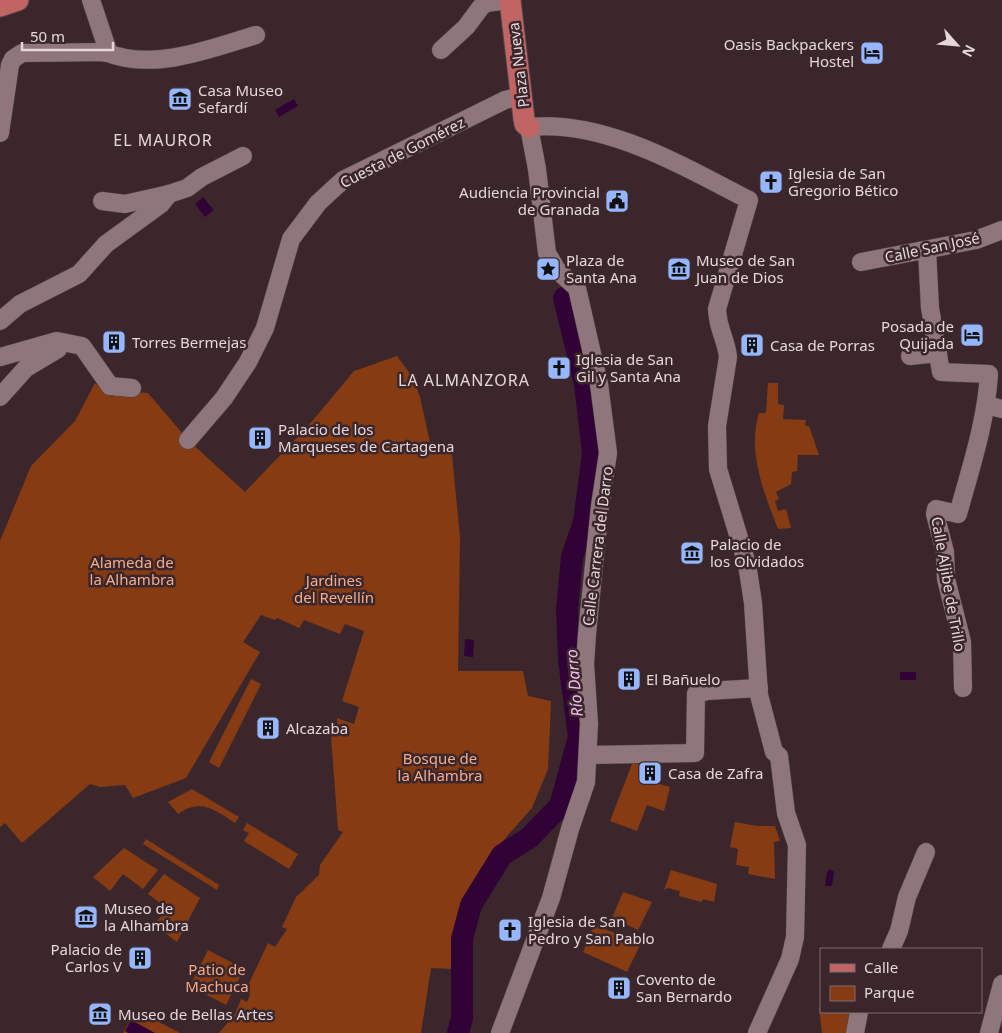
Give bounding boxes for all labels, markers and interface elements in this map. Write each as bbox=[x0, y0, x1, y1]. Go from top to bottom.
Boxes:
scale bar bbox=[22, 20, 114, 52]
north arrow bbox=[932, 20, 982, 70]
street label: Plaza Nueva bbox=[503, 21, 533, 109]
text: 50 m bbox=[30, 26, 65, 46]
place label: Oasis Backpackers Hostel bbox=[724, 34, 854, 71]
hotel icon: Oasis Backpackers Hostel bbox=[859, 40, 885, 66]
text: N bbox=[958, 42, 980, 61]
place label: Casa Museo Sefardí bbox=[198, 80, 283, 117]
museum icon: Casa Museo Sefardí bbox=[167, 86, 193, 112]
street label: Cuesta de Gomérez bbox=[336, 112, 468, 192]
district label: EL MAUROR bbox=[113, 129, 213, 151]
place label: Iglesia de San Gregorio Bético bbox=[788, 163, 898, 200]
church icon: Iglesia de San Gregorio Bético bbox=[758, 169, 784, 195]
place label: Audiencia Provincial de Granada bbox=[459, 182, 600, 219]
public building icon: Audiencia Provincial de Granada bbox=[604, 188, 630, 214]
street label: Calle San José bbox=[883, 227, 981, 267]
place label: Plaza de Santa Ana bbox=[566, 250, 637, 287]
place label: Museo de San Juan de Dios bbox=[694, 250, 795, 287]
place icon: Plaza de Santa Ana bbox=[535, 256, 561, 282]
museum icon: Museo de San Juan de Dios bbox=[666, 256, 692, 282]
place label: Posada de Quijada bbox=[881, 316, 954, 353]
hotel icon: Posada de Quijada bbox=[959, 322, 985, 348]
building icon: Torres Bermejas bbox=[101, 329, 127, 355]
place label: Torres Bermejas bbox=[132, 332, 246, 352]
building icon: Casa de Porras bbox=[739, 332, 765, 358]
place label: Casa de Porras bbox=[770, 335, 875, 355]
place label: Iglesia de San Gil y Santa Ana bbox=[576, 349, 681, 386]
church icon: Iglesia de San Gil y Santa Ana bbox=[546, 355, 572, 381]
district label: LA ALMANZORA bbox=[398, 369, 530, 391]
place label: Palacio de los Marqueses de Cartagena bbox=[278, 419, 454, 456]
building icon: Palacio de los Marqueses de Cartagena bbox=[247, 425, 273, 451]
street label: Calle Carrera del Darro bbox=[577, 465, 617, 627]
street label: Calle Aljibe de Trillo bbox=[927, 515, 971, 653]
place label: Palacio de los Olvidados bbox=[710, 534, 804, 571]
museum icon: Palacio de los Olvidados bbox=[679, 540, 705, 566]
park label: Alameda de la Alhambra bbox=[90, 552, 174, 589]
park label: Jardines del Revellín bbox=[294, 570, 374, 607]
water label: Río Darro bbox=[560, 648, 588, 718]
building icon: El Bañuelo bbox=[616, 666, 642, 692]
place label: El Bañuelo bbox=[646, 669, 720, 689]
building icon: Alcazaba bbox=[255, 715, 281, 741]
place label: Alcazaba bbox=[286, 718, 348, 738]
park label: Bosque de la Alhambra bbox=[398, 748, 482, 785]
building icon: Casa de Zafra bbox=[637, 760, 663, 786]
place label: Casa de Zafra bbox=[668, 763, 763, 783]
place label: Museo de la Alhambra bbox=[104, 898, 189, 935]
museum icon: Museo de la Alhambra bbox=[73, 904, 99, 930]
place label: Iglesia de San Pedro y San Pablo bbox=[528, 911, 655, 948]
church icon: Iglesia de San Pedro y San Pablo bbox=[497, 917, 523, 943]
place label: Palacio de Carlos V bbox=[50, 939, 122, 976]
building icon: Palacio de Carlos V bbox=[127, 945, 153, 971]
legend bbox=[820, 948, 982, 1013]
text: Calle bbox=[864, 957, 898, 977]
park label: Patio de Machuca bbox=[185, 959, 249, 996]
place label: Covento de San Bernardo bbox=[636, 969, 732, 1006]
building icon: Covento de San Bernardo bbox=[606, 975, 632, 1001]
text: Parque bbox=[864, 982, 914, 1002]
museum icon: Museo de Bellas Artes bbox=[87, 1001, 113, 1027]
place label: Museo de Bellas Artes bbox=[118, 1004, 273, 1024]

